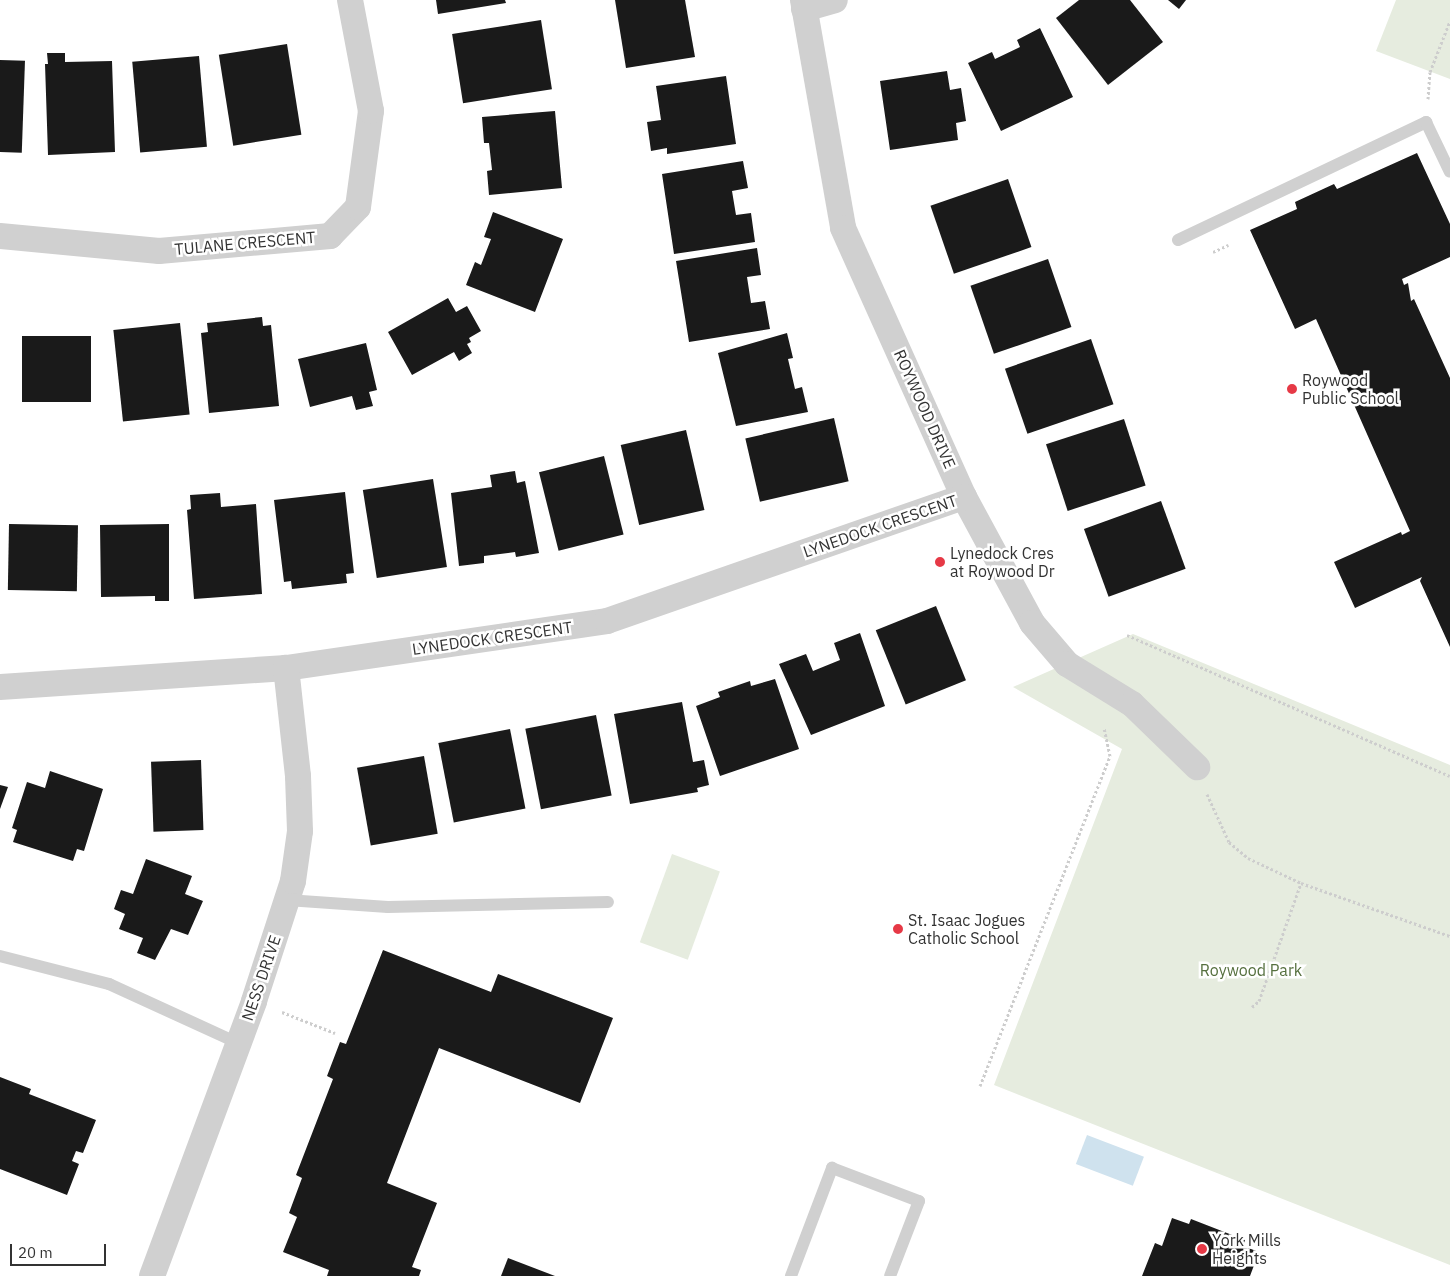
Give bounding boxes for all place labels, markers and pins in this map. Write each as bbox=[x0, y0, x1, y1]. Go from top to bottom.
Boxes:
place label: Roywood Public School bbox=[1302, 370, 1399, 408]
marker: Roywood Public School bbox=[1286, 383, 1298, 395]
place label: Lynedock Cres at Roywood Dr bbox=[950, 543, 1055, 581]
marker: Lynedock Cres at Roywood Dr bbox=[934, 556, 946, 568]
place label: St. Isaac Jogues Catholic School bbox=[908, 910, 1025, 948]
marker: St. Isaac Jogues Catholic School bbox=[892, 923, 904, 935]
place label: York Mills Heights bbox=[1212, 1230, 1281, 1268]
marker: York Mills Heights bbox=[1196, 1243, 1208, 1255]

